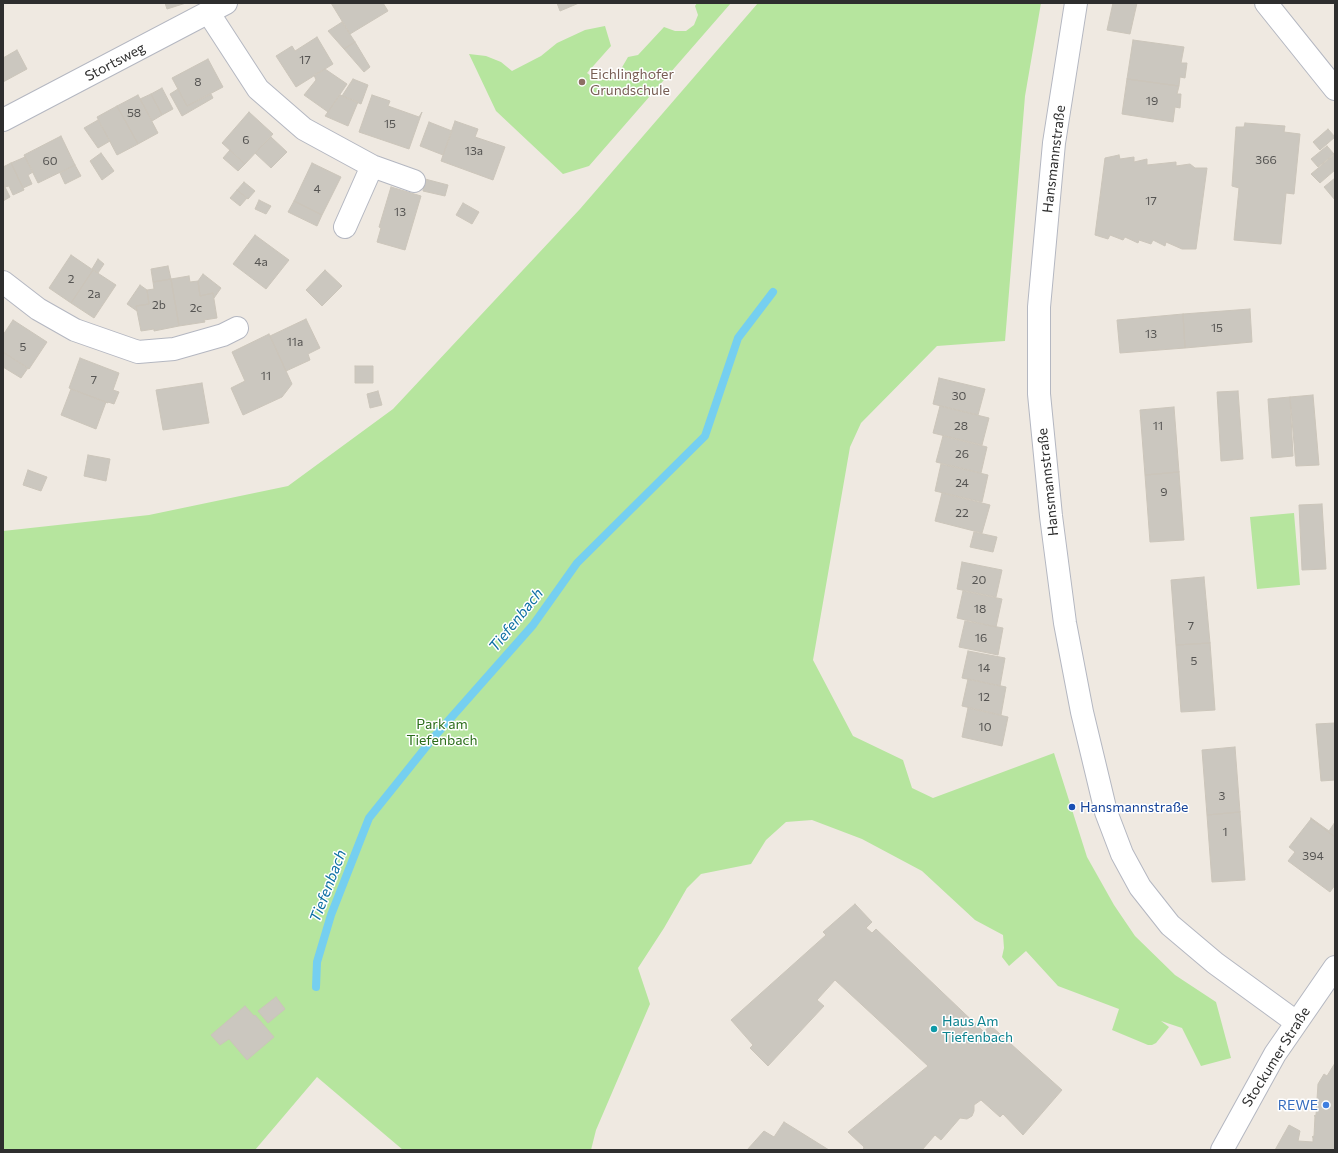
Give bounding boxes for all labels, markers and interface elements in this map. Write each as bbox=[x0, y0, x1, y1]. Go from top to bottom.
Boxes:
street label: Stortsweg bbox=[82, 39, 148, 85]
house number: 17 bbox=[299, 53, 311, 67]
place label: Eichlinghofer Grundschule bbox=[590, 66, 674, 98]
house number: 8 bbox=[194, 75, 202, 89]
marker: Eichlinghofer Grundschule bbox=[577, 77, 587, 87]
house number: 19 bbox=[1146, 94, 1158, 108]
street label: Hansmannstraße bbox=[1039, 104, 1069, 214]
house number: 58 bbox=[127, 106, 141, 120]
house number: 15 bbox=[384, 117, 396, 131]
house number: 6 bbox=[242, 133, 250, 147]
house number: 13a bbox=[465, 144, 483, 158]
house number: 366 bbox=[1255, 153, 1277, 167]
house number: 60 bbox=[42, 154, 58, 168]
house number: 4 bbox=[313, 182, 321, 196]
house number: 17 bbox=[1145, 194, 1157, 208]
house number: 13 bbox=[394, 205, 406, 219]
house number: 4a bbox=[254, 255, 268, 269]
house number: 2 bbox=[68, 272, 74, 286]
house number: 2a bbox=[88, 287, 100, 301]
house number: 2b bbox=[152, 298, 166, 312]
house number: 2c bbox=[190, 301, 202, 315]
house number: 15 bbox=[1211, 321, 1223, 335]
house number: 13 bbox=[1145, 327, 1157, 341]
house number: 11a bbox=[287, 335, 303, 349]
house number: 5 bbox=[20, 340, 26, 354]
house number: 11 bbox=[261, 369, 271, 383]
house number: 7 bbox=[91, 373, 97, 387]
house number: 30 bbox=[952, 389, 966, 403]
house number: 28 bbox=[954, 419, 968, 433]
house number: 11 bbox=[1153, 419, 1163, 433]
street label: Hansmannstraße bbox=[1034, 427, 1062, 537]
house number: 26 bbox=[955, 447, 969, 461]
house number: 24 bbox=[955, 476, 969, 490]
house number: 9 bbox=[1160, 485, 1168, 499]
house number: 22 bbox=[955, 506, 969, 520]
house number: 20 bbox=[972, 573, 986, 587]
water label: Tiefenbach bbox=[485, 585, 547, 655]
house number: 18 bbox=[974, 602, 986, 616]
house number: 7 bbox=[1188, 619, 1194, 633]
house number: 16 bbox=[975, 631, 987, 645]
house number: 5 bbox=[1191, 654, 1197, 668]
house number: 14 bbox=[978, 661, 990, 675]
house number: 12 bbox=[978, 690, 990, 704]
park label: Park am Tiefenbach bbox=[407, 716, 477, 748]
house number: 10 bbox=[979, 720, 991, 734]
house number: 3 bbox=[1219, 789, 1225, 803]
place label: Hansmannstraße bbox=[1080, 799, 1189, 815]
marker: Hansmannstraße bbox=[1067, 802, 1077, 812]
house number: 1 bbox=[1222, 825, 1228, 839]
water label: Tiefenbach bbox=[306, 847, 350, 925]
house number: 394 bbox=[1302, 849, 1324, 863]
street label: Stockumer Straße bbox=[1238, 1004, 1314, 1110]
place label: Haus Am Tiefenbach bbox=[942, 1013, 1013, 1046]
marker: Haus Am Tiefenbach bbox=[929, 1024, 939, 1034]
place label: REWE bbox=[1278, 1097, 1318, 1113]
marker: REWE bbox=[1321, 1100, 1331, 1110]

